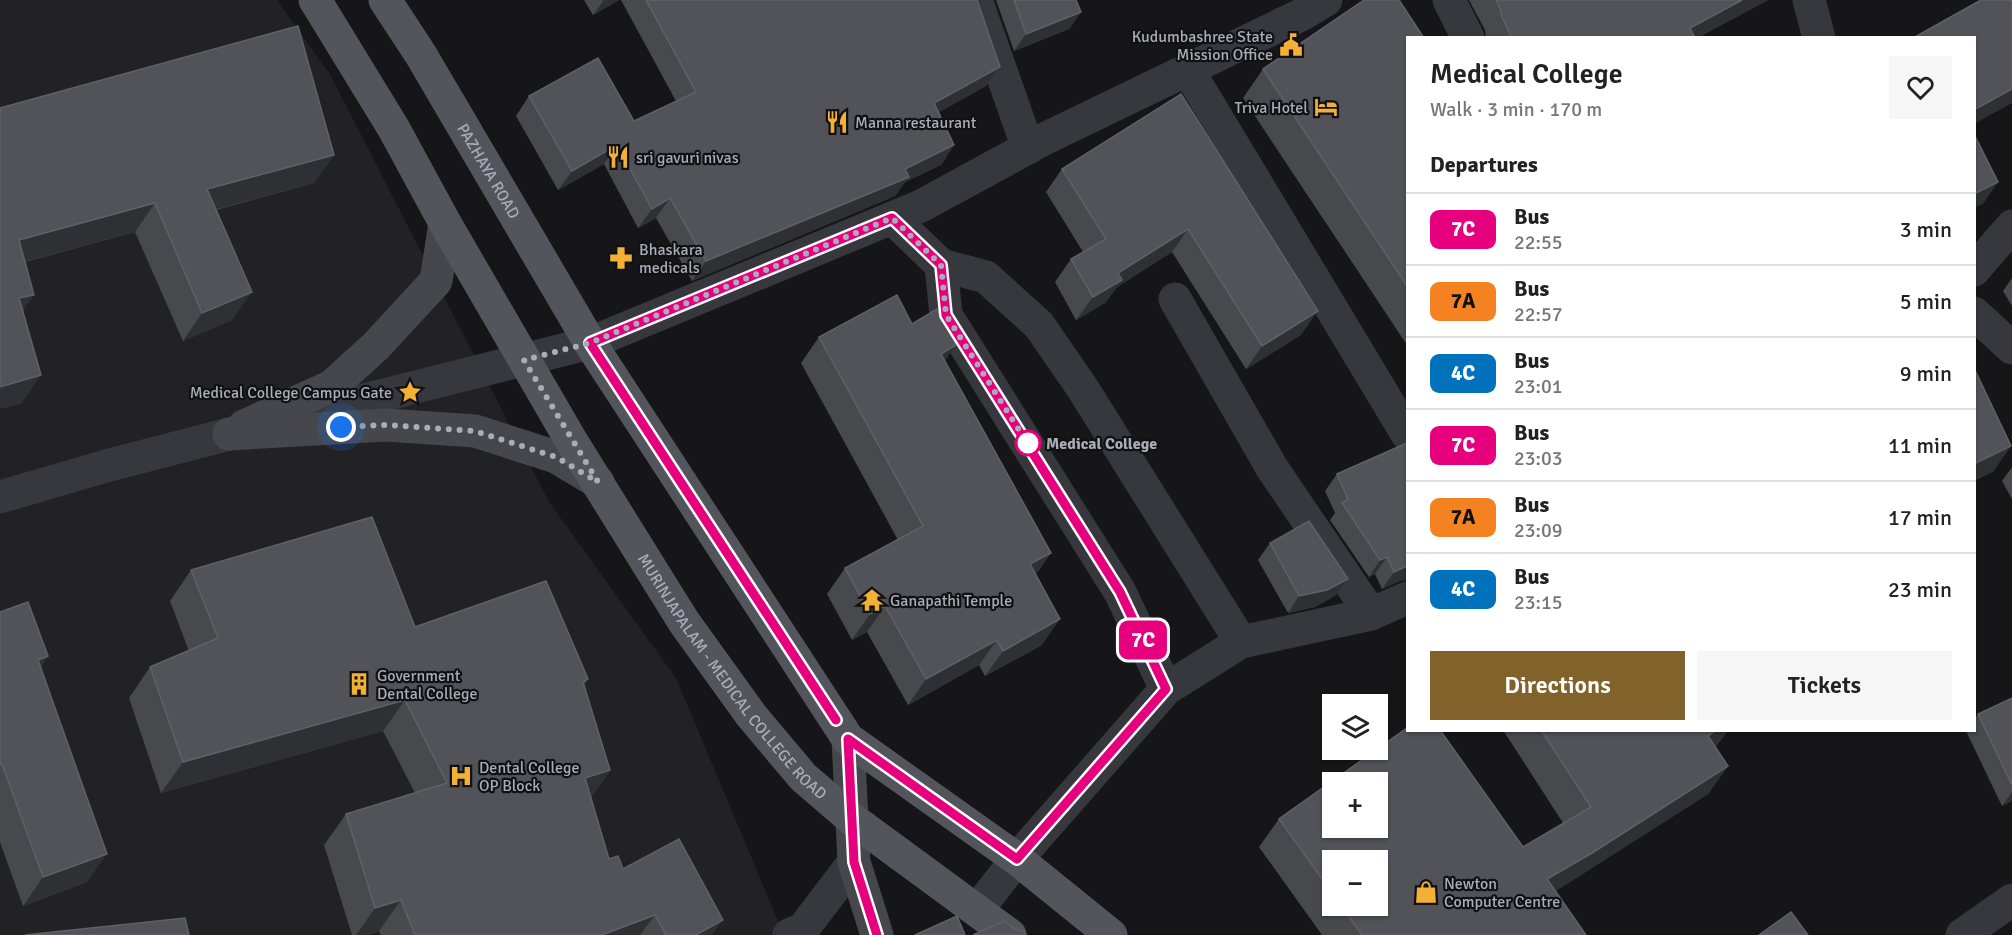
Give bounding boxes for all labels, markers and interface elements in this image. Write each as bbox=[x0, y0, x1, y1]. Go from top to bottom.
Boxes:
place label: Kudumbashree State Mission Office bbox=[1132, 27, 1273, 65]
public building icon: Kudumbashree State Mission Office bbox=[1278, 32, 1304, 58]
button: heart bbox=[1889, 56, 1952, 119]
text: Medical College bbox=[1430, 57, 1623, 91]
hotel icon: Triva Hotel bbox=[1313, 94, 1339, 120]
text: Walk · 3 min · 170 m bbox=[1430, 97, 1602, 122]
place label: Triva Hotel bbox=[1235, 98, 1308, 118]
restaurant icon: Manna restaurant bbox=[824, 109, 850, 135]
place label: Manna restaurant bbox=[855, 113, 977, 133]
street label: PAZHAYA ROAD bbox=[452, 120, 524, 223]
restaurant icon: sri gavuri nivas bbox=[605, 144, 631, 170]
place label: sri gavuri nivas bbox=[636, 148, 739, 168]
text: Departures bbox=[1430, 151, 1538, 178]
text: Bus bbox=[1514, 203, 1549, 230]
text: 7C bbox=[1451, 216, 1475, 242]
text: 3 min bbox=[1900, 216, 1952, 243]
text: 22:55 bbox=[1514, 230, 1563, 255]
place label: Bhaskara medicals bbox=[639, 240, 703, 278]
pharmacy icon: Bhaskara medicals bbox=[608, 245, 634, 271]
text: Bus bbox=[1514, 275, 1549, 302]
text: 7A bbox=[1451, 288, 1475, 314]
text: 5 min bbox=[1900, 288, 1952, 315]
text: 22:57 bbox=[1514, 302, 1563, 327]
text: Bus bbox=[1514, 347, 1549, 374]
text: 4C bbox=[1451, 360, 1475, 386]
text: 9 min bbox=[1900, 360, 1952, 387]
text: 23:01 bbox=[1514, 374, 1563, 399]
place icon: Medical College Campus Gate bbox=[397, 379, 423, 405]
place label: Medical College Campus Gate bbox=[190, 383, 392, 403]
your location bbox=[326, 412, 356, 442]
text: Bus bbox=[1514, 419, 1549, 446]
marker: Medical College bbox=[1015, 430, 1041, 456]
text: 7C bbox=[1451, 432, 1475, 458]
text: 11 min bbox=[1888, 432, 1952, 459]
place label: Medical College bbox=[1046, 434, 1157, 454]
text: 23:03 bbox=[1514, 446, 1563, 471]
text: Bus bbox=[1514, 491, 1549, 518]
text: 7A bbox=[1451, 504, 1475, 530]
text: 17 min bbox=[1888, 504, 1952, 531]
text: 23:09 bbox=[1514, 518, 1563, 543]
street label: MURINJAPALAM - MEDICAL COLLEGE ROAD bbox=[633, 550, 831, 804]
text: Bus bbox=[1514, 563, 1549, 590]
text: 4C bbox=[1451, 576, 1475, 602]
text: 23 min bbox=[1888, 576, 1952, 603]
temple icon: Ganapathi Temple bbox=[859, 587, 885, 613]
text: 23:15 bbox=[1514, 590, 1563, 615]
place label: Ganapathi Temple bbox=[890, 591, 1012, 611]
line badge: 7C bbox=[1116, 620, 1170, 660]
text: 7C bbox=[1131, 627, 1155, 653]
button: Directions bbox=[1430, 651, 1685, 720]
button: Tickets bbox=[1697, 651, 1952, 720]
place label: Government Dental College bbox=[377, 666, 477, 704]
building icon: Government Dental College bbox=[346, 671, 372, 697]
map controls bbox=[1322, 694, 1388, 916]
button: layers bbox=[1322, 694, 1388, 760]
place label: Dental College OP Block bbox=[479, 758, 579, 796]
hospital icon: Dental College OP Block bbox=[448, 763, 474, 789]
button: + bbox=[1322, 772, 1388, 838]
button: − bbox=[1322, 850, 1388, 916]
place label: Newton Computer Centre bbox=[1444, 874, 1560, 912]
shop icon: Newton Computer Centre bbox=[1413, 879, 1439, 905]

